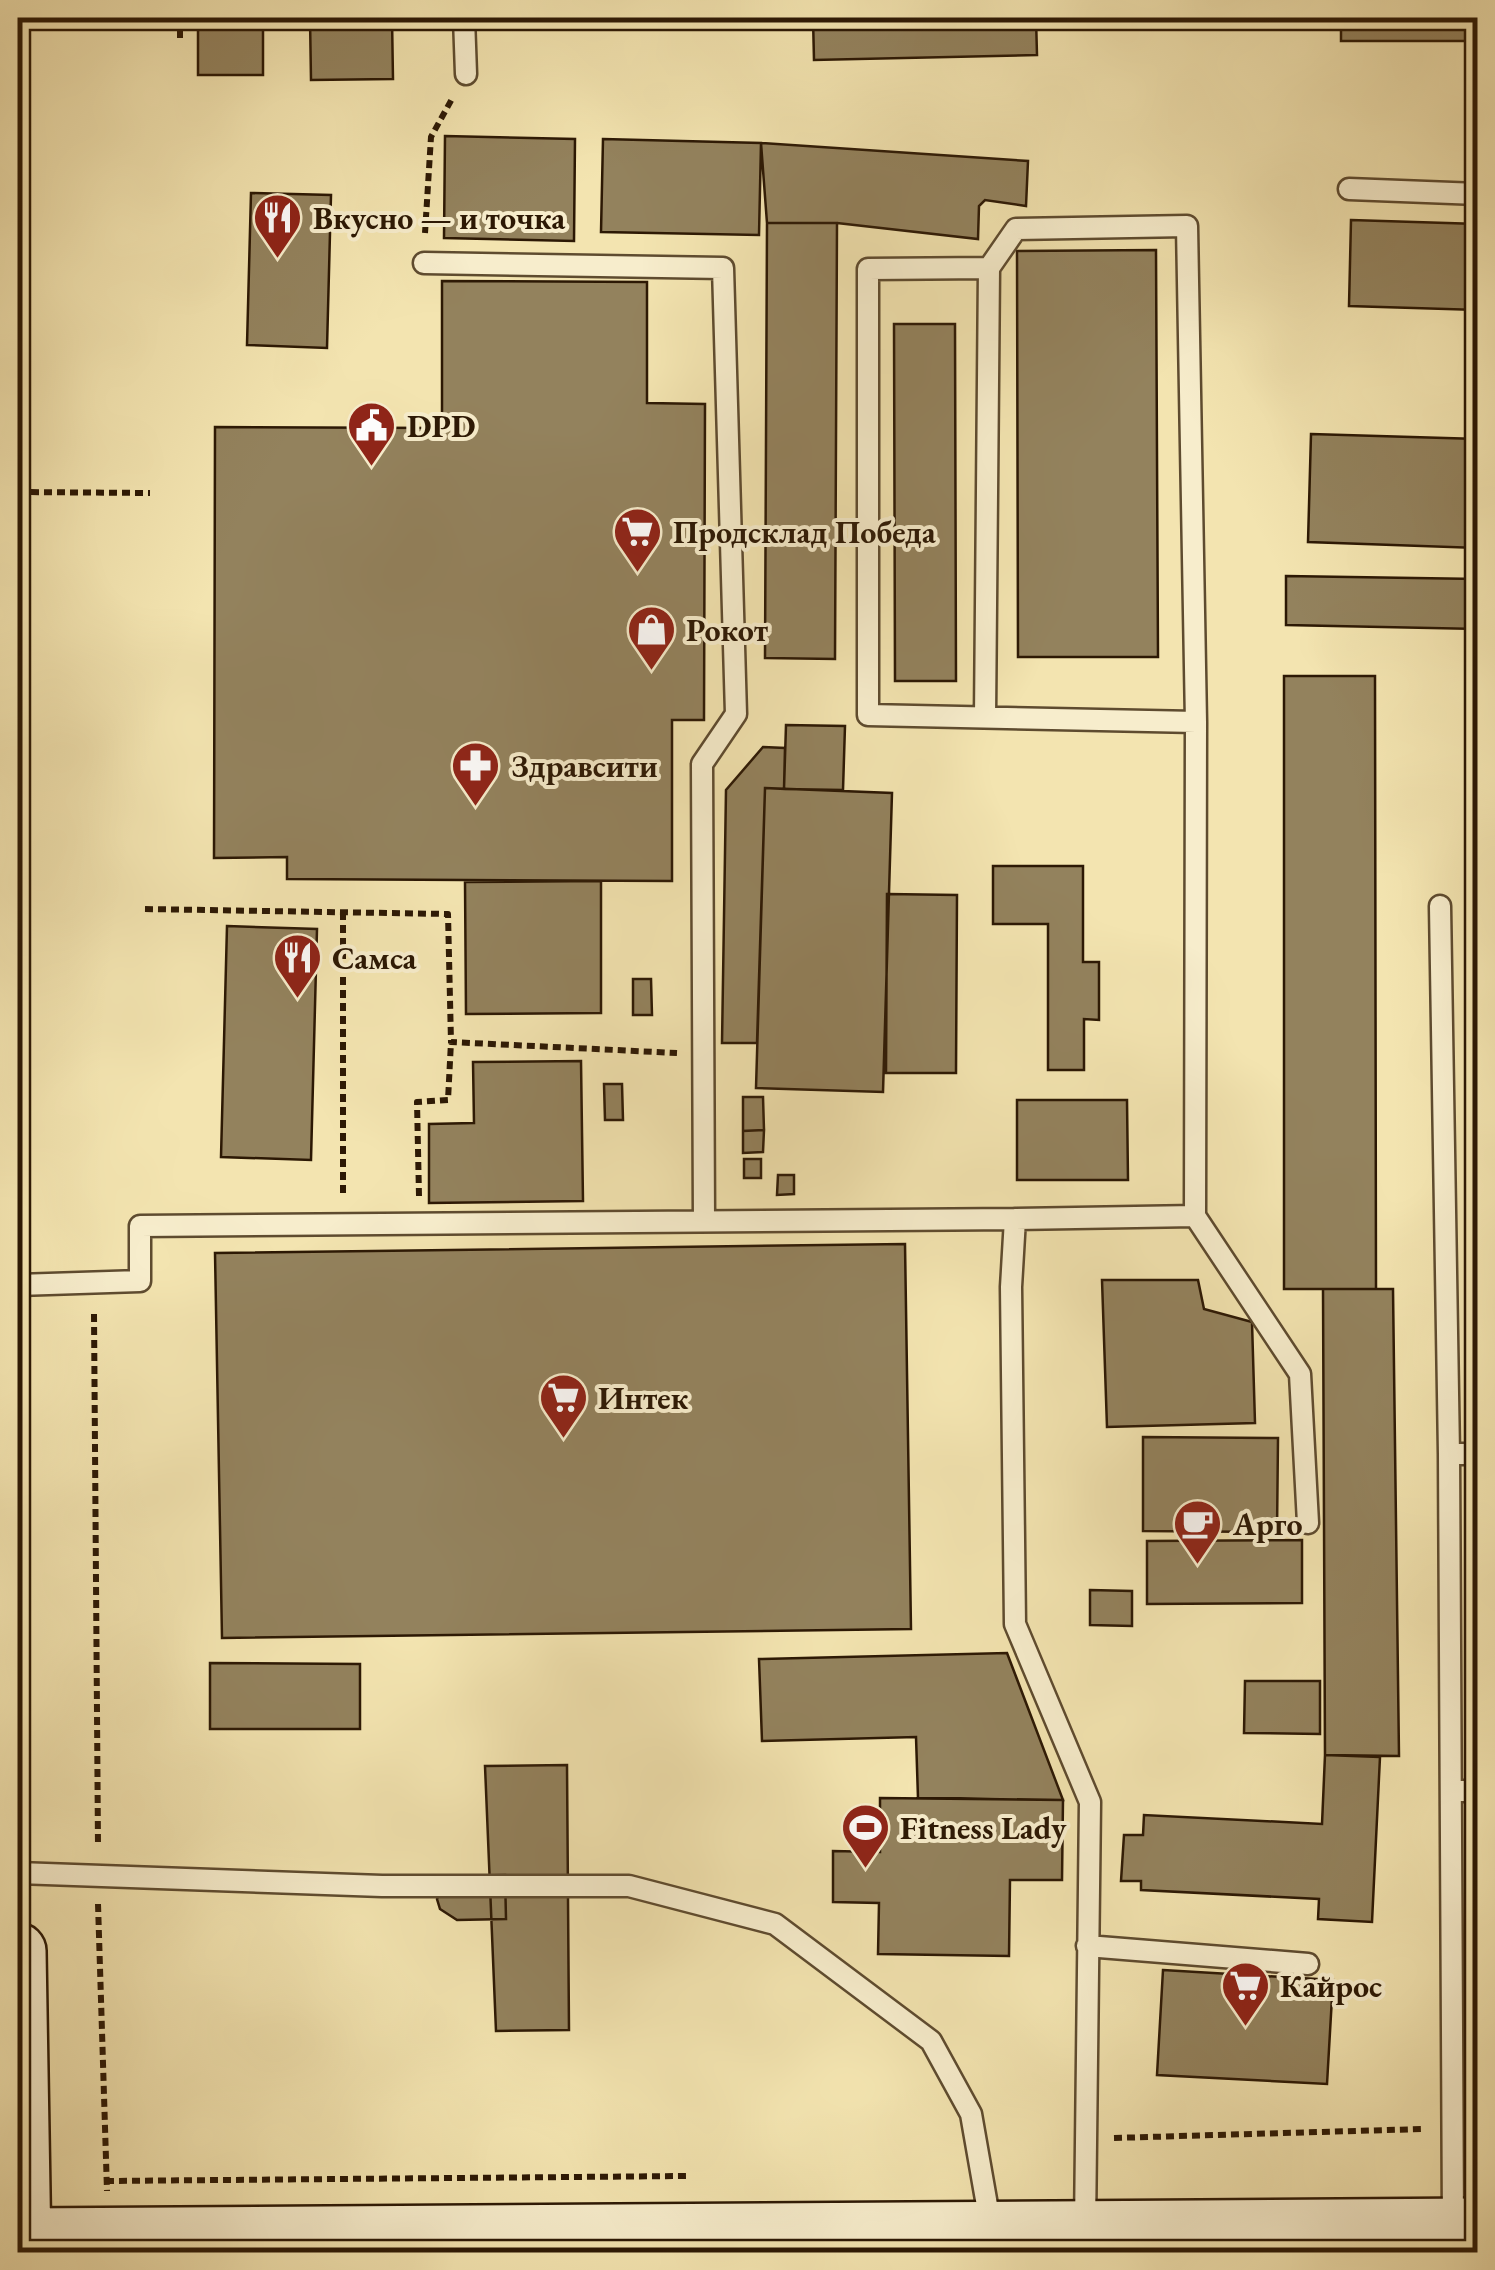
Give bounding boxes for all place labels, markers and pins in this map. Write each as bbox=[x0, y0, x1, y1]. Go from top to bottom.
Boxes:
restaurant icon: Вкусно — и точка bbox=[252, 192, 304, 260]
place label: Вкусно — и точка bbox=[313, 197, 566, 239]
public building icon: DPD bbox=[346, 400, 398, 468]
place label: DPD bbox=[407, 405, 475, 447]
supermarket icon: Продсклад Победа bbox=[612, 506, 664, 574]
place label: Продсклад Победа bbox=[673, 511, 937, 553]
shop icon: Рокот bbox=[625, 604, 677, 672]
place label: Рокот bbox=[686, 609, 769, 651]
pharmacy icon: Здравсити bbox=[450, 740, 502, 808]
place label: Здравсити bbox=[511, 745, 658, 787]
restaurant icon: Самса bbox=[271, 932, 323, 1000]
place label: Самса bbox=[332, 937, 418, 979]
supermarket icon: Интек bbox=[537, 1372, 589, 1440]
place label: Интек bbox=[598, 1377, 689, 1419]
cafe icon: Арго bbox=[1172, 1498, 1224, 1566]
place label: Арго bbox=[1232, 1503, 1302, 1545]
sports icon: Fitness Lady bbox=[839, 1802, 891, 1870]
place label: Fitness Lady bbox=[900, 1807, 1067, 1849]
supermarket icon: Кайрос bbox=[1219, 1960, 1271, 2028]
place label: Кайрос bbox=[1280, 1965, 1382, 2007]

